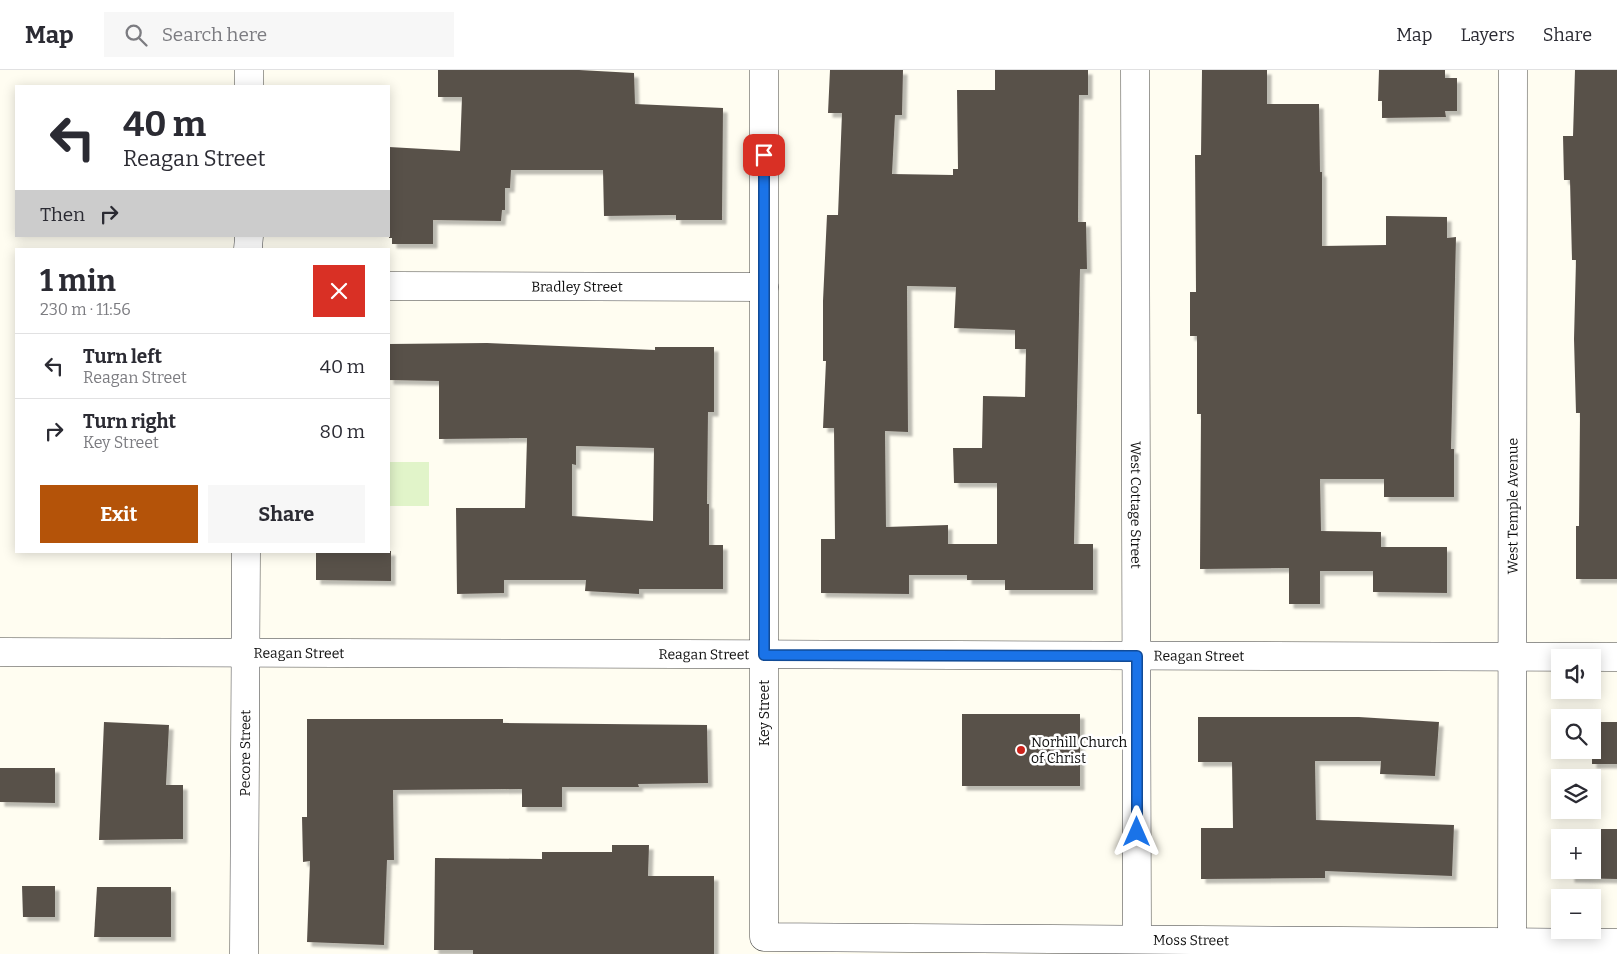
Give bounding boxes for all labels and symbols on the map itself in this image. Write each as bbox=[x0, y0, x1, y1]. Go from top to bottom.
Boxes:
pin bbox=[743, 134, 785, 176]
street label: Bradley Street bbox=[531, 278, 623, 296]
street label: West Temple Avenue bbox=[1504, 438, 1522, 574]
street label: West Cottage Street bbox=[1127, 441, 1144, 569]
street label: Reagan Street bbox=[254, 645, 344, 662]
street label: Reagan Street bbox=[659, 646, 749, 663]
street label: Reagan Street bbox=[1154, 648, 1244, 665]
street label: Key Street bbox=[756, 680, 773, 746]
street label: Pecore Street bbox=[237, 710, 254, 796]
place label: Norhill Church of Christ bbox=[1031, 734, 1127, 767]
marker: Norhill Church of Christ bbox=[1015, 744, 1027, 756]
position arrow bbox=[1110, 805, 1162, 857]
street label: Moss Street bbox=[1153, 932, 1229, 949]

